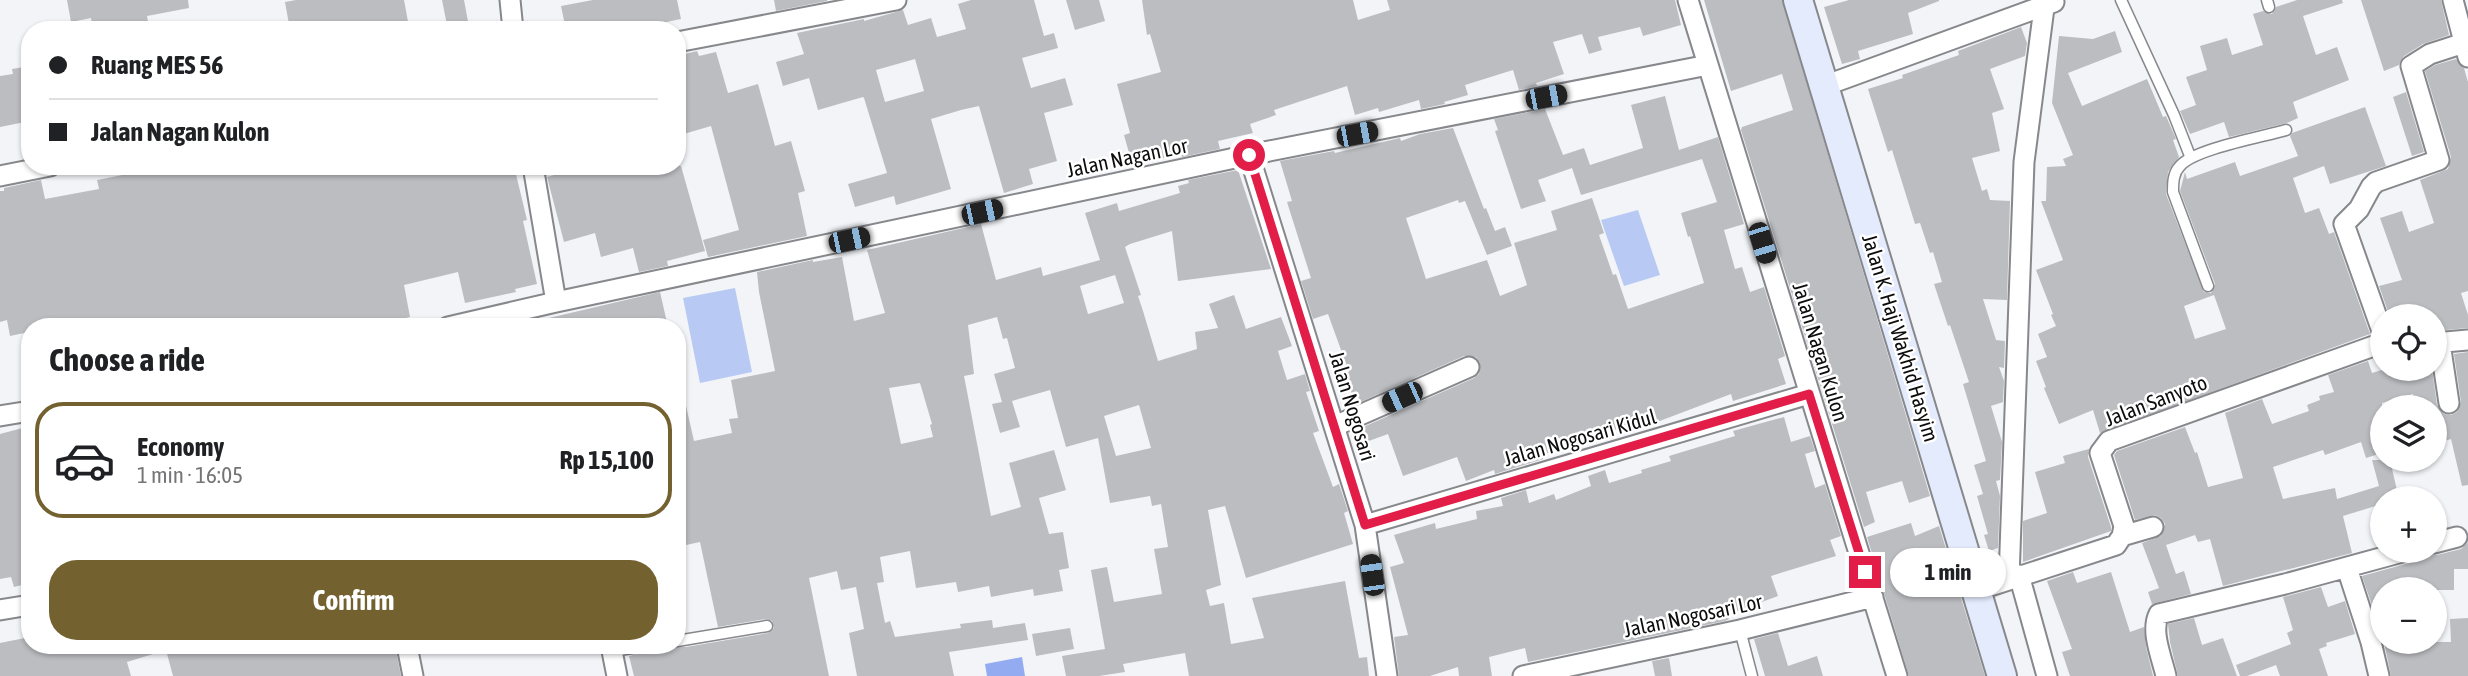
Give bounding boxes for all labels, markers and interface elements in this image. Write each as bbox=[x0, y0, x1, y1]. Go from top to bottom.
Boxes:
text: Ruang MES 56 bbox=[91, 50, 223, 80]
car bbox=[1524, 83, 1569, 111]
text: Jalan Nagan Kulon bbox=[91, 117, 269, 147]
car bbox=[1335, 120, 1380, 148]
street label: Jalan Nagan Lor bbox=[1064, 132, 1190, 182]
route start bbox=[1233, 139, 1265, 171]
car bbox=[960, 197, 1005, 227]
car bbox=[1746, 220, 1779, 266]
car bbox=[827, 225, 872, 255]
street label: Jalan K. Haji Wakhid Hasyim bbox=[1858, 231, 1944, 444]
street label: Jalan Nagan Kulon bbox=[1788, 279, 1853, 424]
map controls bbox=[2370, 304, 2447, 654]
button: locate bbox=[2370, 304, 2447, 381]
text: Choose a ride bbox=[49, 341, 205, 378]
street label: Jalan Nogosari bbox=[1325, 348, 1381, 464]
street label: Jalan Sanyoto bbox=[2101, 370, 2210, 431]
car bbox=[1379, 379, 1426, 415]
button: layers bbox=[2370, 395, 2447, 472]
street label: Jalan Nogosari Kidul bbox=[1501, 404, 1659, 470]
icon: car bbox=[53, 429, 116, 492]
text: Economy bbox=[137, 432, 224, 462]
text: Rp 15,100 bbox=[559, 445, 654, 475]
text: 1 min · 16:05 bbox=[137, 462, 243, 488]
button: + bbox=[2370, 486, 2447, 563]
callout: 1 min bbox=[1890, 548, 2005, 596]
car bbox=[1359, 553, 1386, 597]
route end bbox=[1849, 556, 1881, 588]
text: 1 min bbox=[1925, 559, 1971, 585]
button: Confirm bbox=[49, 560, 658, 640]
button: − bbox=[2370, 577, 2447, 654]
street label: Jalan Nogosari Lor bbox=[1621, 588, 1765, 641]

